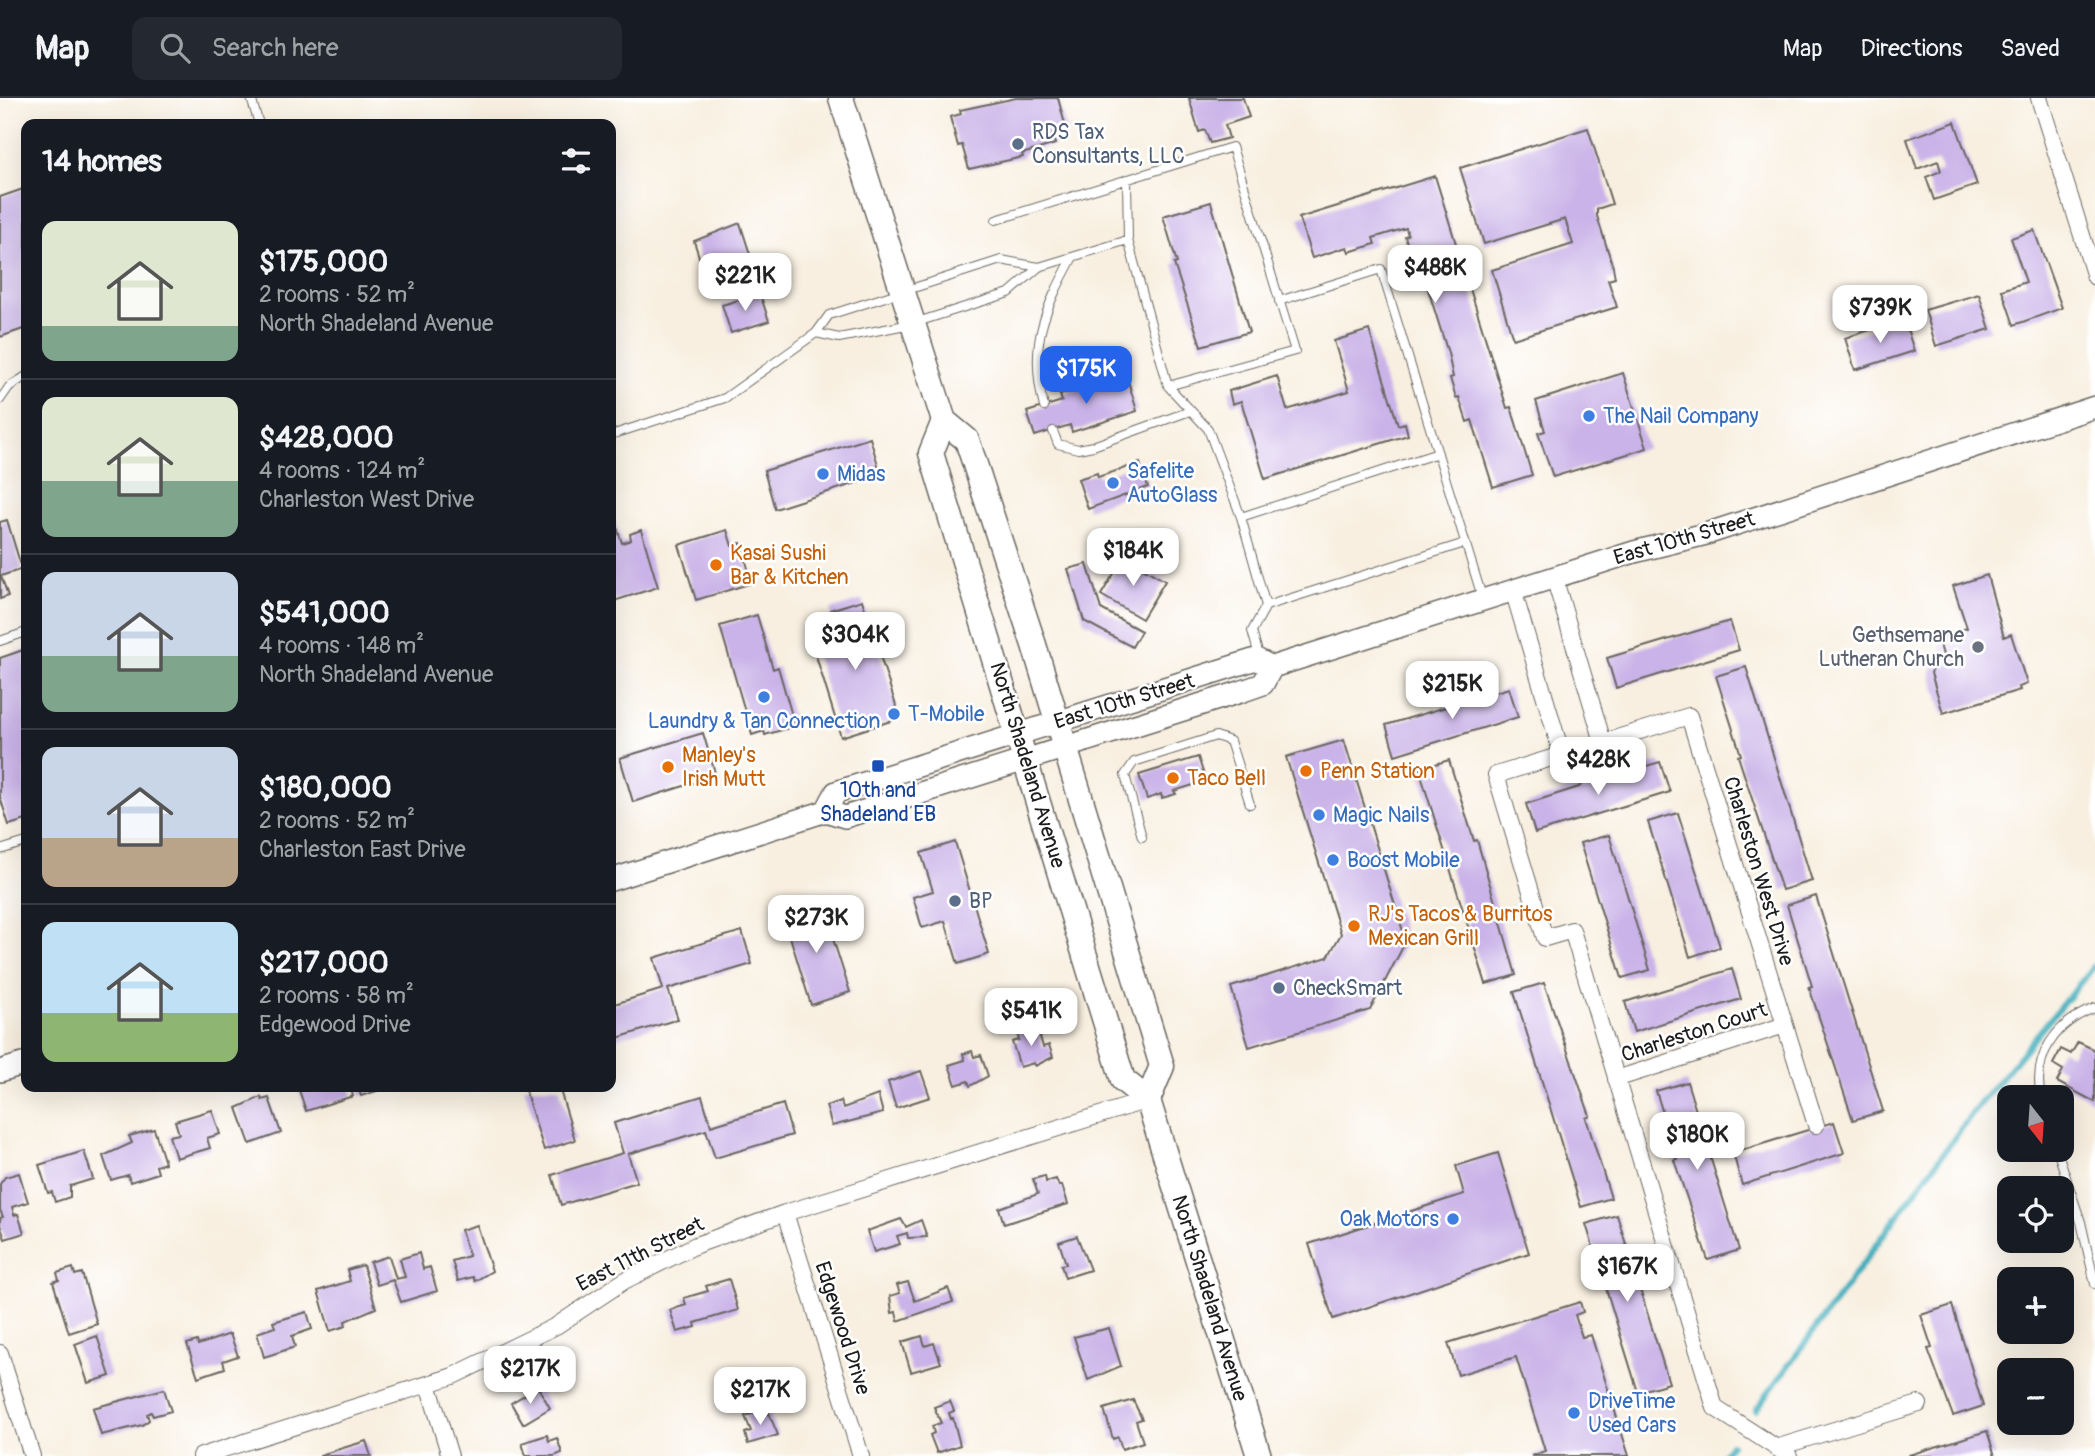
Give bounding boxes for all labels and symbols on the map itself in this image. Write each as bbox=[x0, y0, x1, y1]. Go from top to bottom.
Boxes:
place label: RDS Tax Consultants, LLC bbox=[1032, 119, 1185, 170]
marker: RDS Tax Consultants, LLC bbox=[1010, 136, 1026, 152]
pin: $488K bbox=[1386, 246, 1484, 305]
pin: $221K bbox=[696, 254, 794, 313]
pin: $739K bbox=[1831, 286, 1929, 345]
pin: $175K bbox=[1037, 346, 1135, 406]
place label: The Nail Company bbox=[1603, 403, 1758, 430]
marker: The Nail Company bbox=[1581, 408, 1597, 424]
place label: Safelite AutoGlass bbox=[1127, 458, 1218, 509]
place label: Midas bbox=[837, 461, 886, 488]
marker: Midas bbox=[815, 466, 831, 482]
marker: Safelite AutoGlass bbox=[1105, 475, 1121, 491]
street label: East 10th Street bbox=[1610, 505, 1758, 572]
pin: $184K bbox=[1084, 528, 1182, 588]
place label: Kasai Sushi Bar & Kitchen bbox=[730, 540, 849, 591]
marker: Kasai Sushi Bar & Kitchen bbox=[708, 557, 724, 573]
pin: $304K bbox=[806, 612, 904, 672]
place label: Gethsemane Lutheran Church bbox=[1818, 622, 1965, 673]
marker: Gethsemane Lutheran Church bbox=[1970, 639, 1986, 655]
street label: North Shadeland Avenue bbox=[983, 659, 1072, 872]
pin: $215K bbox=[1403, 662, 1501, 721]
street label: East 10th Street bbox=[1051, 667, 1198, 736]
marker: Laundry & Tan Connection bbox=[756, 689, 772, 705]
place label: T-Mobile bbox=[908, 701, 985, 728]
marker: T-Mobile bbox=[886, 706, 902, 722]
place label: Laundry & Tan Connection bbox=[648, 708, 880, 735]
pin: $428K bbox=[1549, 738, 1647, 797]
place label: Manley's Irish Mutt bbox=[682, 742, 766, 793]
marker: 10th and Shadeland EB bbox=[870, 758, 886, 774]
place label: Penn Station bbox=[1320, 758, 1435, 785]
marker: Manley's Irish Mutt bbox=[660, 759, 676, 775]
marker: Penn Station bbox=[1298, 763, 1314, 779]
place label: Taco Bell bbox=[1187, 765, 1266, 792]
marker: Taco Bell bbox=[1165, 770, 1181, 786]
street label: Charleston West Drive bbox=[1717, 773, 1800, 970]
place label: 10th and Shadeland EB bbox=[820, 777, 936, 828]
place label: Magic Nails bbox=[1333, 802, 1430, 829]
marker: Magic Nails bbox=[1311, 807, 1327, 823]
place label: Boost Mobile bbox=[1347, 847, 1460, 874]
marker: Boost Mobile bbox=[1325, 852, 1341, 868]
place label: BP bbox=[969, 888, 992, 915]
marker: BP bbox=[947, 893, 963, 909]
pin: $273K bbox=[767, 896, 865, 955]
place label: RJ's Tacos & Burritos Mexican Grill bbox=[1368, 901, 1553, 952]
marker: RJ's Tacos & Burritos Mexican Grill bbox=[1346, 918, 1362, 934]
place label: CheckSmart bbox=[1293, 975, 1403, 1002]
marker: CheckSmart bbox=[1271, 980, 1287, 996]
pin: $541K bbox=[982, 988, 1080, 1048]
street label: Charleston Court bbox=[1618, 996, 1771, 1069]
north arrow bbox=[1997, 1085, 2074, 1162]
pin: $180K bbox=[1648, 1112, 1746, 1172]
street label: North Shadeland Avenue bbox=[1165, 1192, 1254, 1405]
place label: Oak Motors bbox=[1340, 1206, 1440, 1233]
street label: East 11th Street bbox=[572, 1211, 709, 1298]
marker: Oak Motors bbox=[1445, 1211, 1461, 1227]
pin: $167K bbox=[1578, 1244, 1676, 1304]
street label: Edgewood Drive bbox=[808, 1258, 877, 1399]
pin: $217K bbox=[481, 1346, 579, 1406]
pin: $217K bbox=[711, 1368, 809, 1427]
place label: DriveTime Used Cars bbox=[1588, 1388, 1677, 1439]
marker: DriveTime Used Cars bbox=[1566, 1405, 1582, 1421]

